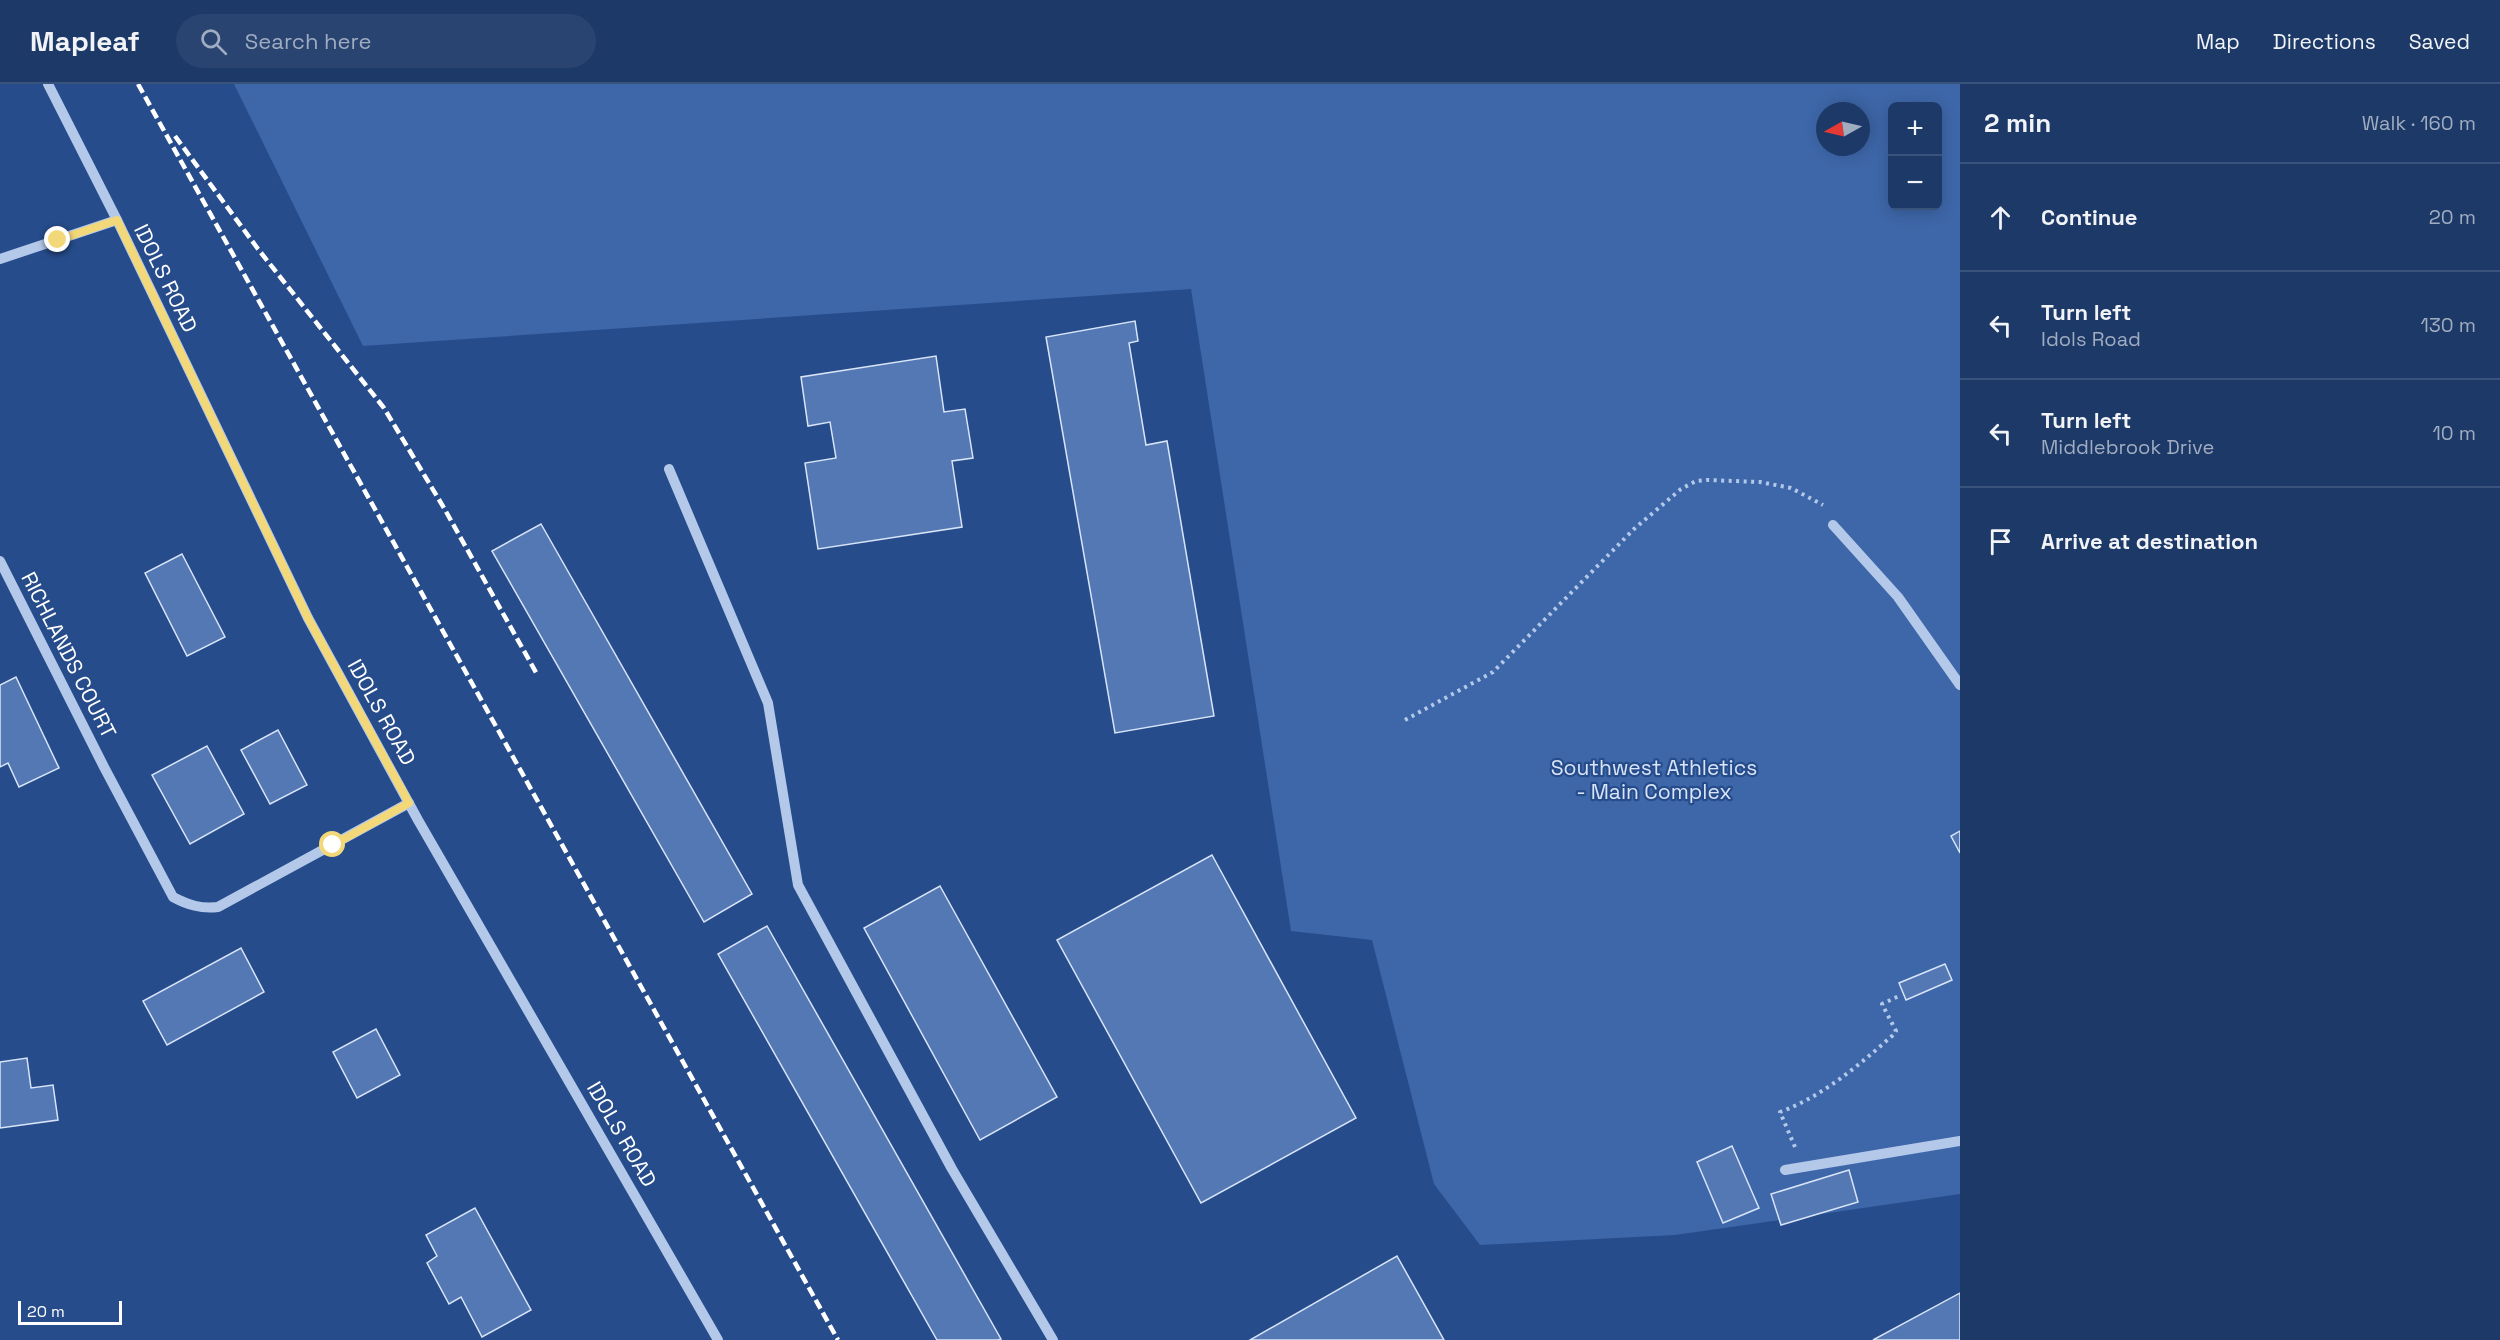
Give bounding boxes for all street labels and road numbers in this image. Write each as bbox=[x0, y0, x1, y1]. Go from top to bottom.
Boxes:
street label: IDOLS ROAD bbox=[128, 219, 204, 337]
street label: RICHLANDS COURT bbox=[15, 567, 123, 743]
street label: IDOLS ROAD bbox=[342, 654, 422, 770]
street label: IDOLS ROAD bbox=[581, 1077, 663, 1191]

